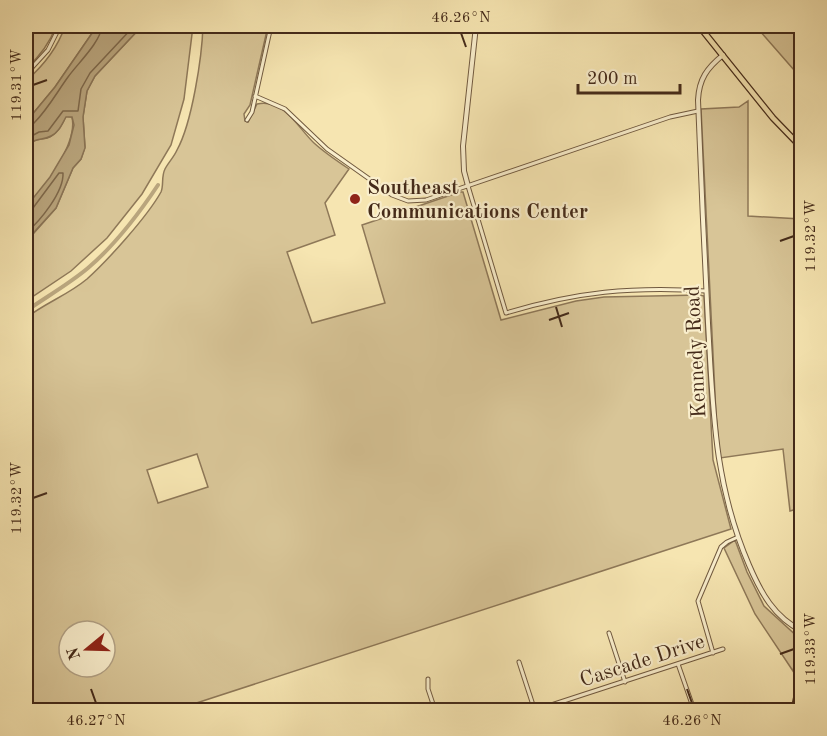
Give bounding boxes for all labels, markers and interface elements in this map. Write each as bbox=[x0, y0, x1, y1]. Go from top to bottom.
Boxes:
text: 46.26°N bbox=[431, 11, 491, 26]
text: 119.31°W bbox=[10, 49, 25, 121]
scale bar bbox=[578, 57, 680, 95]
text: 200 m bbox=[587, 70, 638, 88]
place label: Southeast Communications Center bbox=[367, 178, 588, 223]
marker: Southeast Communications Center bbox=[348, 192, 362, 206]
text: 119.32°W bbox=[804, 200, 819, 272]
street label: Kennedy Road bbox=[683, 285, 710, 419]
text: 119.32°W bbox=[10, 462, 25, 534]
text: 119.33°W bbox=[804, 613, 819, 685]
north arrow bbox=[57, 619, 117, 679]
street label: Cascade Drive bbox=[577, 631, 708, 692]
text: N bbox=[65, 644, 84, 662]
text: 46.27°N bbox=[66, 714, 126, 729]
text: 46.26°N bbox=[662, 714, 722, 729]

